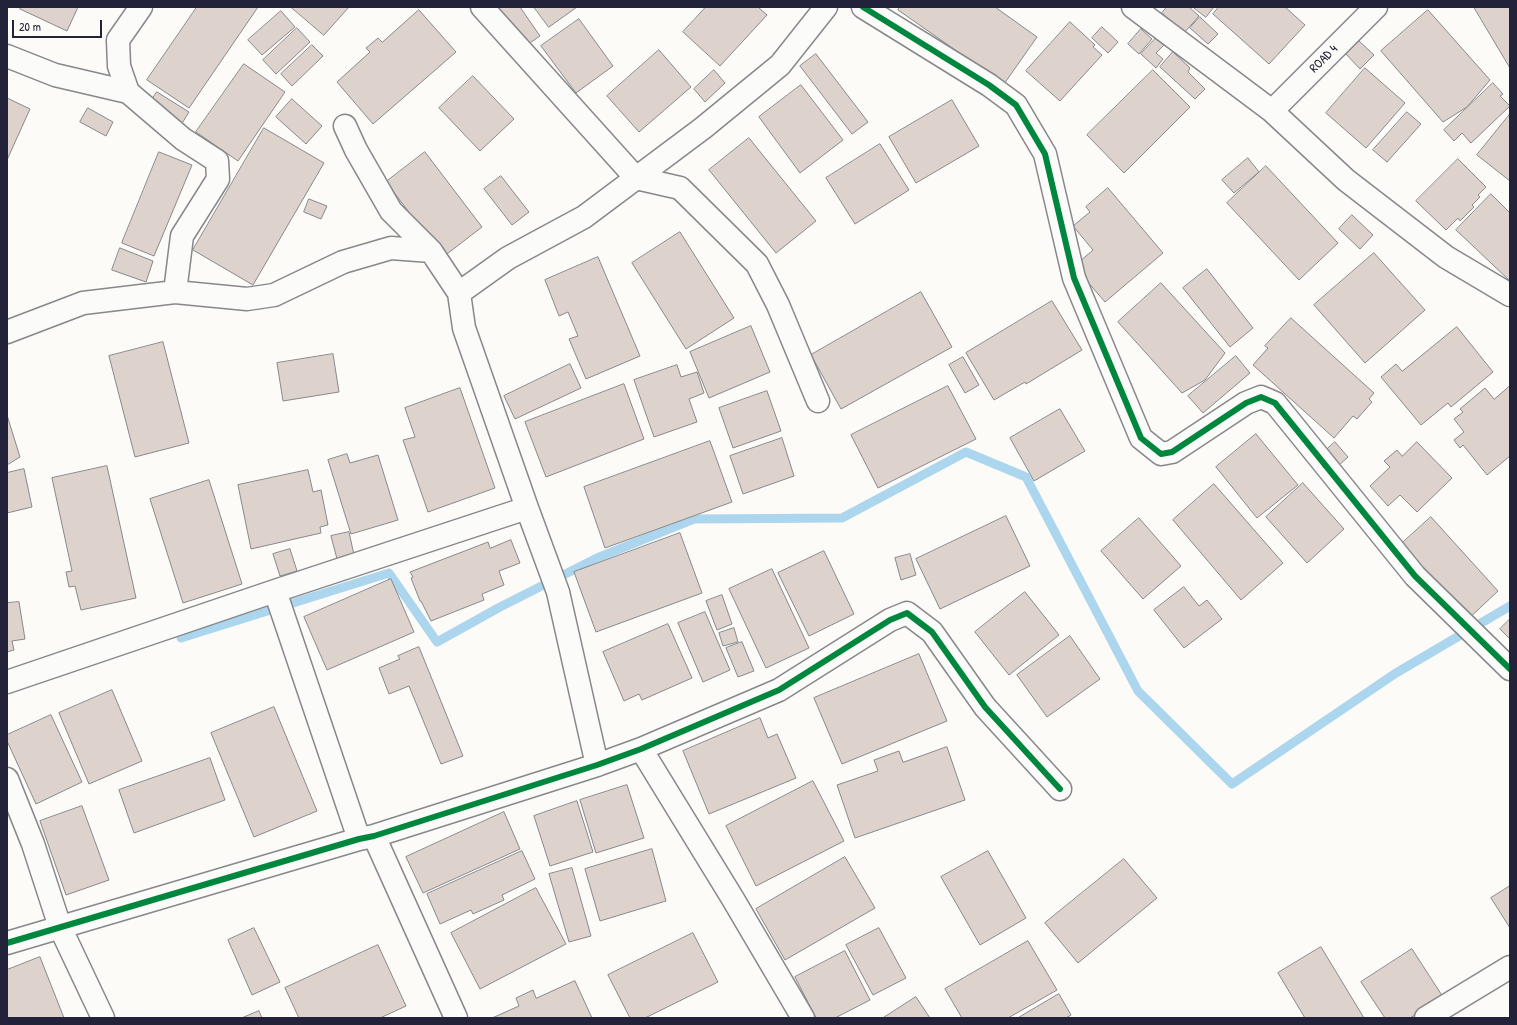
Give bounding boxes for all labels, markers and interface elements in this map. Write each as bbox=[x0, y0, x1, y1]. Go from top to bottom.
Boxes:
scale bar bbox=[14, 12, 104, 38]
text: 20 m bbox=[19, 18, 41, 35]
street label: ROAD 4 bbox=[1307, 42, 1341, 76]

